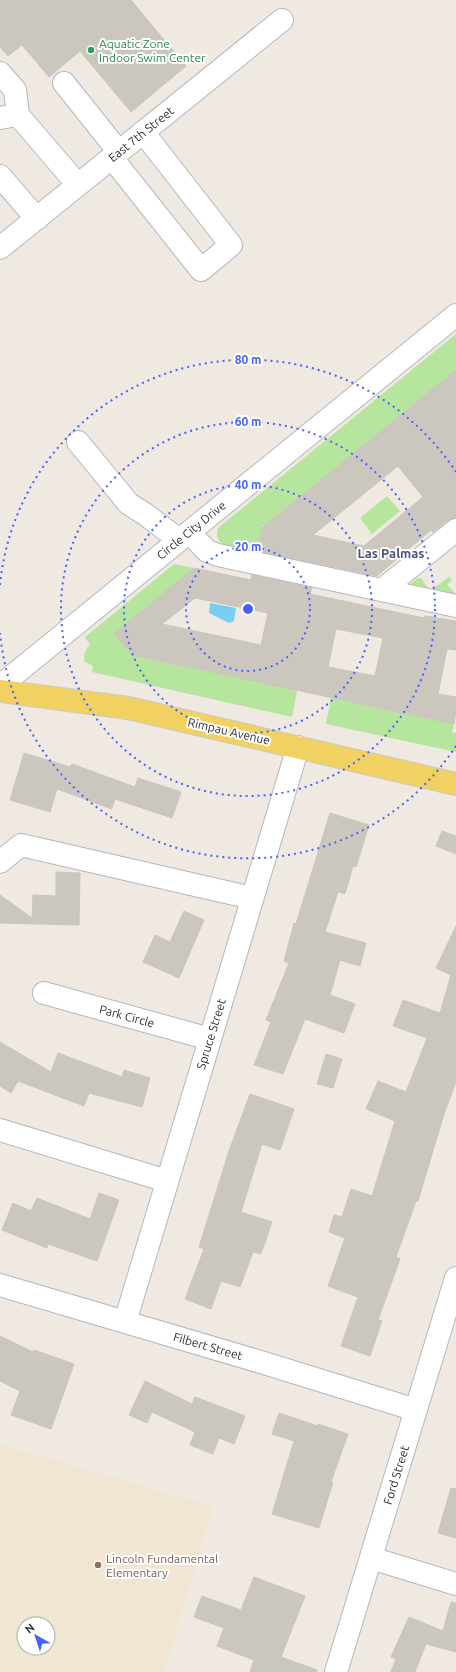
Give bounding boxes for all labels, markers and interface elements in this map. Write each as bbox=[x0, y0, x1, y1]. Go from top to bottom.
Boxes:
place label: Aquatic Zone Indoor Swim Center bbox=[99, 37, 206, 64]
marker: Aquatic Zone Indoor Swim Center bbox=[86, 45, 96, 55]
street label: East 7th Street bbox=[106, 104, 176, 164]
text: 80 m bbox=[235, 353, 261, 366]
text: 60 m bbox=[235, 415, 261, 428]
text: 40 m bbox=[235, 478, 261, 491]
street label: Circle City Drive bbox=[154, 498, 228, 562]
text: 20 m bbox=[235, 540, 261, 553]
district label: Las Palmas bbox=[358, 546, 424, 560]
centre of rings bbox=[241, 602, 255, 616]
street label: Rimpau Avenue bbox=[187, 715, 271, 747]
street label: Spruce Street bbox=[194, 997, 228, 1071]
street label: Park Circle bbox=[98, 1002, 156, 1030]
street label: Filbert Street bbox=[172, 1330, 244, 1362]
street label: Ford Street bbox=[381, 1444, 411, 1506]
place label: Lincoln Fundamental Elementary bbox=[106, 1552, 218, 1579]
marker: Lincoln Fundamental Elementary bbox=[93, 1560, 103, 1570]
north arrow bbox=[16, 1616, 56, 1656]
text: N bbox=[23, 1621, 37, 1635]

